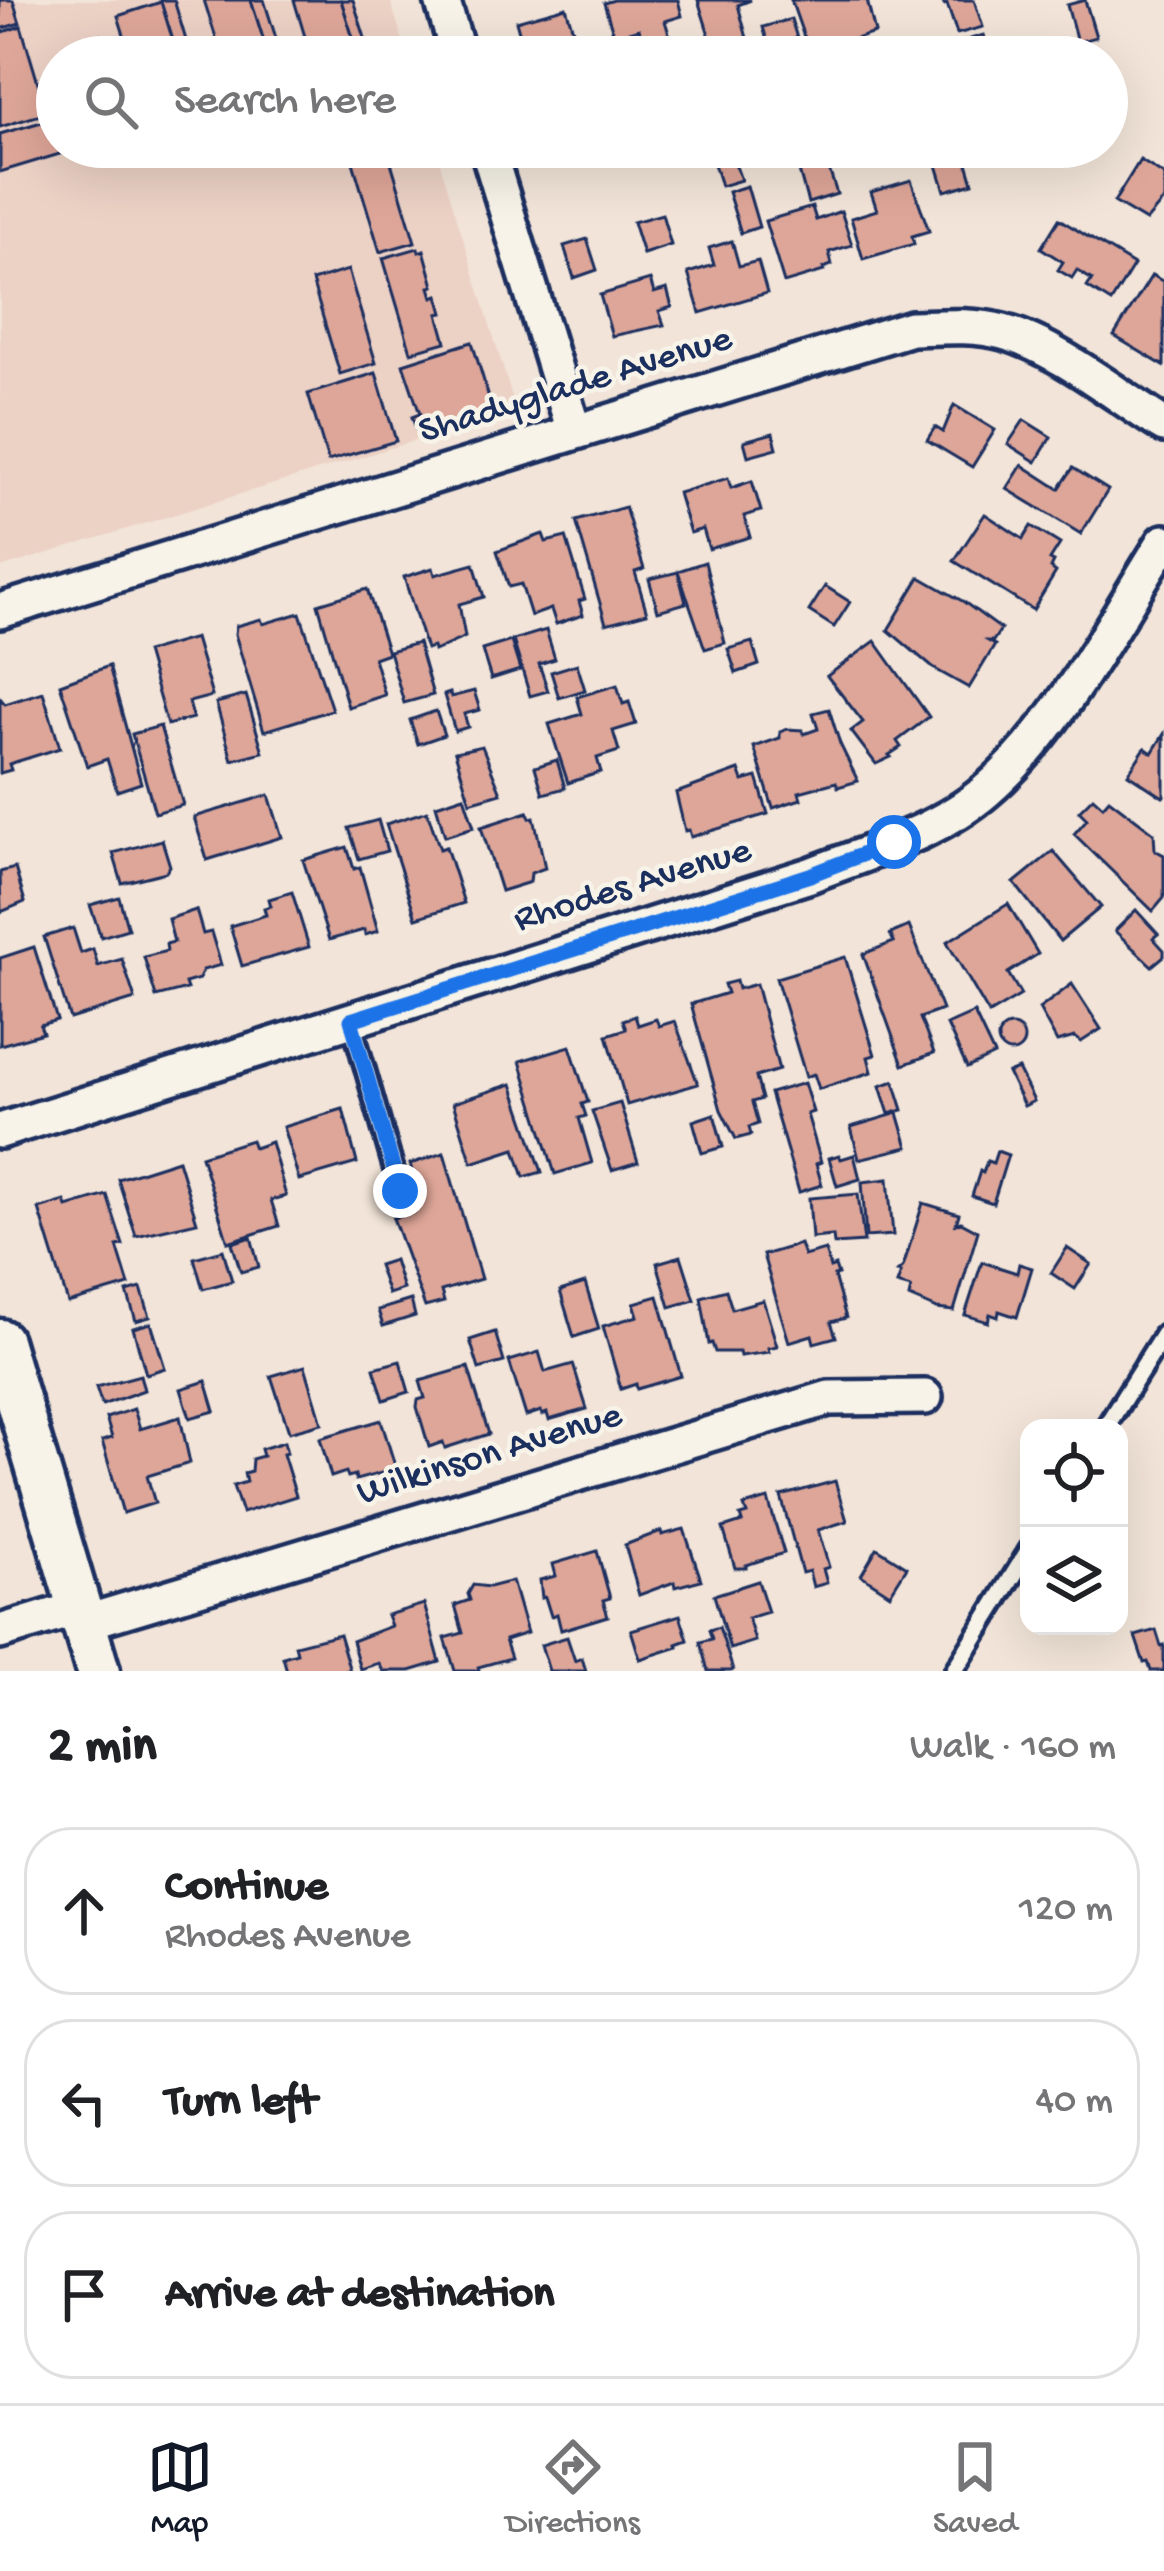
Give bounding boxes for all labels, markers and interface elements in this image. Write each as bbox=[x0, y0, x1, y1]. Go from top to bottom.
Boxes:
search box bbox=[36, 36, 1128, 168]
icon: search bbox=[78, 69, 144, 135]
text: Search here bbox=[174, 76, 396, 129]
street label: Shadyglade Avenue bbox=[414, 317, 739, 456]
route start bbox=[867, 815, 921, 869]
street label: Rhodes Avenue bbox=[509, 829, 758, 945]
route end bbox=[373, 1164, 427, 1218]
street label: Wilkinson Avenue bbox=[352, 1394, 629, 1518]
map controls bbox=[1020, 1419, 1128, 1635]
button: locate bbox=[1020, 1419, 1128, 1527]
button: layers bbox=[1020, 1527, 1128, 1635]
text: 2 min bbox=[48, 1719, 157, 1779]
text: Walk · 160 m bbox=[910, 1726, 1116, 1772]
text: Continue bbox=[165, 1862, 328, 1915]
icon: ahead bbox=[51, 1878, 117, 1944]
text: 120 m bbox=[1019, 1888, 1113, 1934]
text: Rhodes Avenue bbox=[165, 1915, 410, 1961]
icon: left bbox=[51, 2070, 117, 2136]
text: Turn left bbox=[165, 2077, 317, 2130]
text: 40 m bbox=[1035, 2080, 1113, 2126]
icon: arrive bbox=[51, 2262, 117, 2328]
text: Arrive at destination bbox=[165, 2269, 554, 2322]
tab: Map bbox=[147, 2434, 213, 2544]
tab: Directions bbox=[506, 2434, 640, 2544]
tab: Saved bbox=[933, 2434, 1017, 2544]

